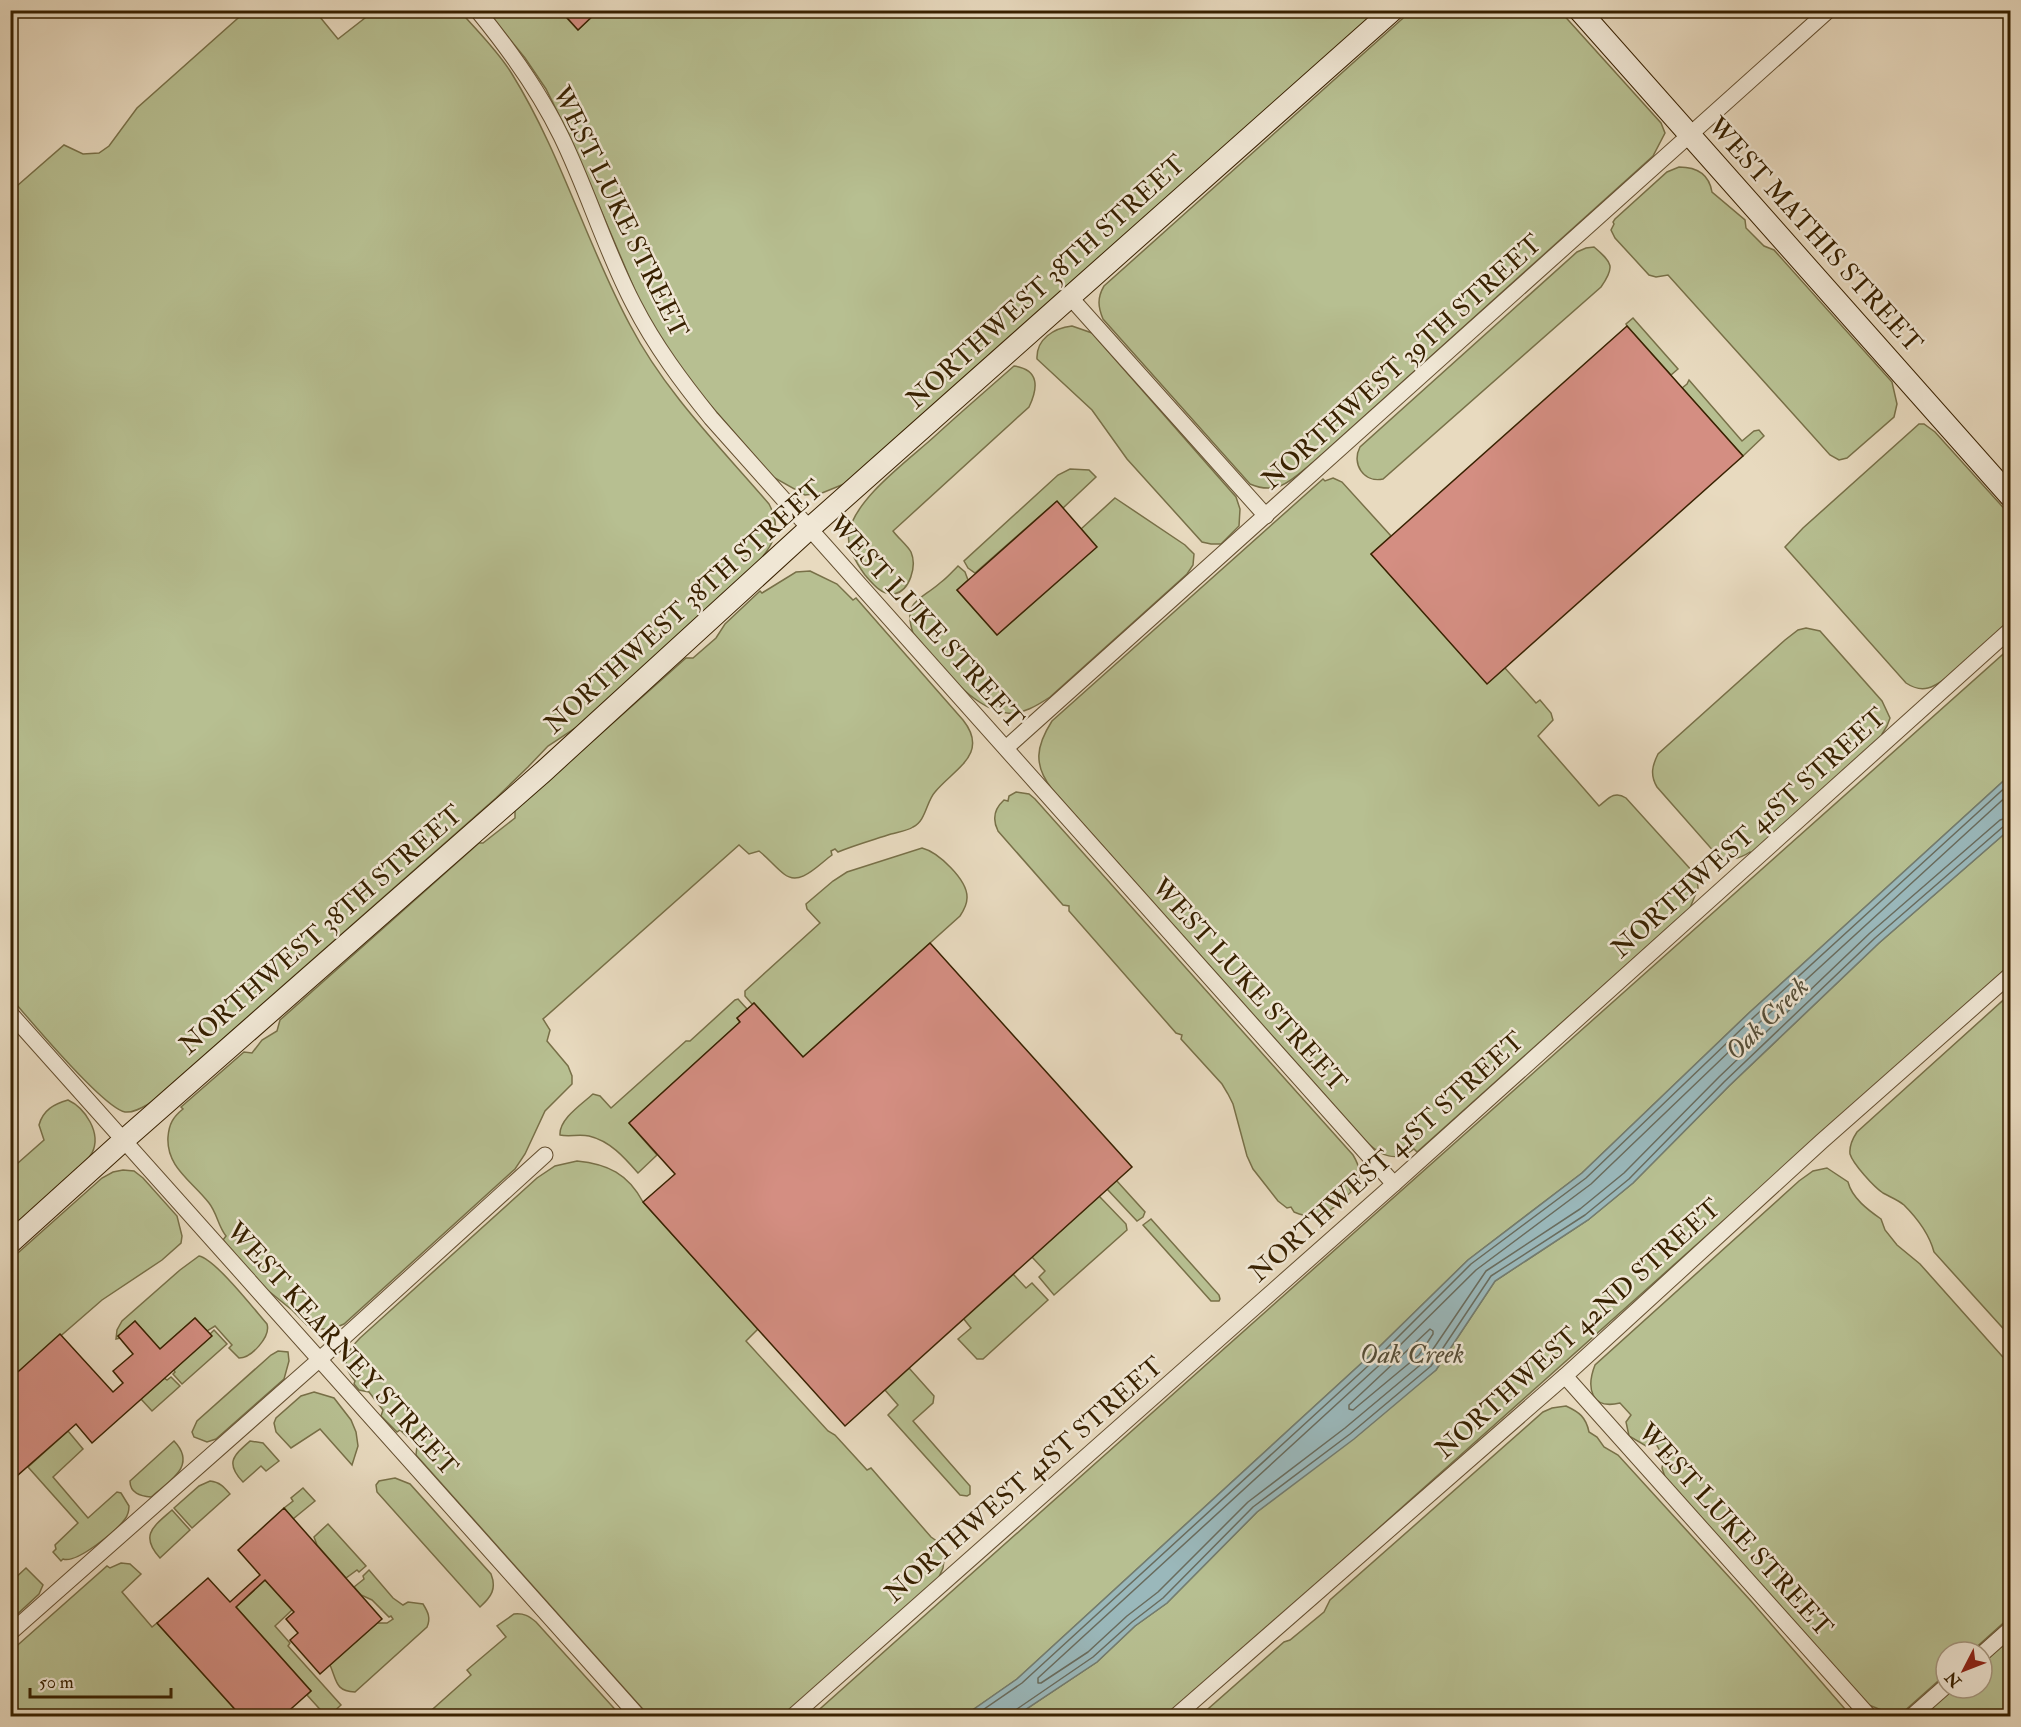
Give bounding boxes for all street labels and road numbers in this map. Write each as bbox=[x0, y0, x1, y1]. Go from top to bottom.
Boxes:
street label: WEST LUKE STREET bbox=[545, 80, 695, 343]
street label: WEST MATHIS STREET bbox=[1700, 110, 1929, 359]
street label: NORTHWEST 38TH STREET bbox=[900, 148, 1192, 416]
street label: NORTHWEST 39TH STREET bbox=[1256, 228, 1548, 496]
street label: NORTHWEST 38TH STREET bbox=[538, 473, 830, 741]
street label: WEST LUKE STREET bbox=[821, 508, 1030, 735]
street label: NORTHWEST 41ST STREET bbox=[1605, 701, 1893, 965]
street label: NORTHWEST 38TH STREET bbox=[173, 798, 469, 1062]
street label: WEST LUKE STREET bbox=[1144, 871, 1353, 1098]
street label: NORTHWEST 41ST STREET bbox=[1243, 1025, 1531, 1289]
street label: NORTHWEST 42ND STREET bbox=[1429, 1192, 1727, 1466]
street label: WEST KEARNEY STREET bbox=[219, 1215, 465, 1483]
street label: NORTHWEST 41ST STREET bbox=[878, 1350, 1170, 1610]
street label: WEST LUKE STREET bbox=[1630, 1416, 1839, 1643]

